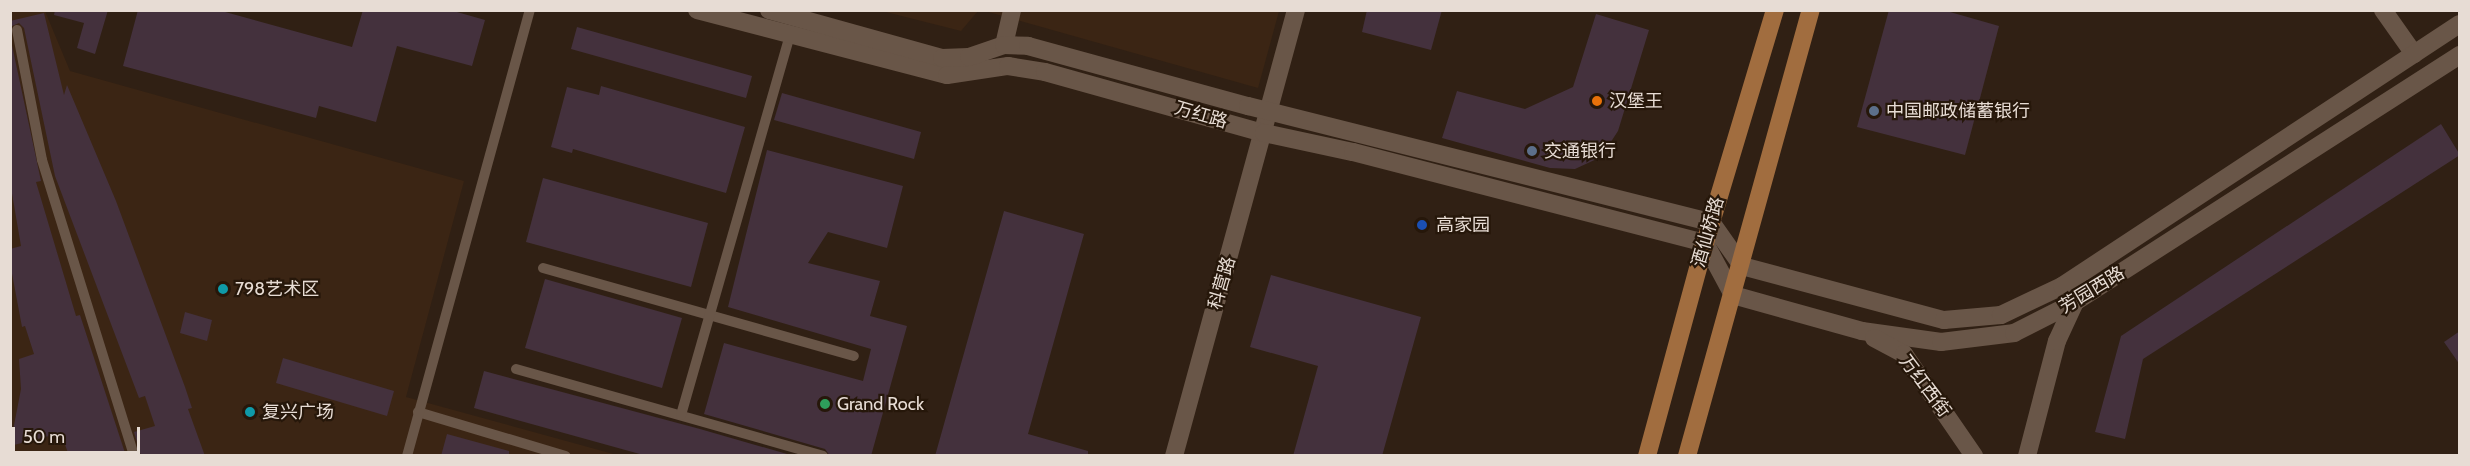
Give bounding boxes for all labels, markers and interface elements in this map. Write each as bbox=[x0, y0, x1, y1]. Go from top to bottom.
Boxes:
place label: 汉堡王 bbox=[1609, 90, 1663, 112]
marker: 汉堡王 bbox=[1590, 94, 1604, 108]
street label: 万红路 bbox=[1172, 97, 1230, 133]
place label: 中国邮政储蓄银行 bbox=[1886, 100, 2030, 122]
marker: 中国邮政储蓄银行 bbox=[1867, 104, 1881, 118]
place label: 交通银行 bbox=[1544, 140, 1616, 162]
marker: 交通银行 bbox=[1525, 144, 1539, 158]
street label: 酒仙桥路 bbox=[1688, 194, 1728, 270]
place label: 高家园 bbox=[1436, 214, 1490, 236]
marker: 高家园 bbox=[1413, 216, 1431, 234]
street label: 科营路 bbox=[1204, 254, 1240, 312]
street label: 芳园西路 bbox=[2056, 262, 2128, 318]
place label: 798艺术区 bbox=[235, 278, 319, 300]
marker: 798艺术区 bbox=[216, 282, 230, 296]
street label: 万红西街 bbox=[1895, 351, 1955, 421]
place label: Grand Rock bbox=[837, 393, 924, 415]
marker: Grand Rock bbox=[818, 397, 832, 411]
place label: 复兴广场 bbox=[262, 401, 334, 423]
marker: 复兴广场 bbox=[243, 405, 257, 419]
scale bar bbox=[15, 415, 142, 453]
text: 50 m bbox=[23, 426, 65, 448]

